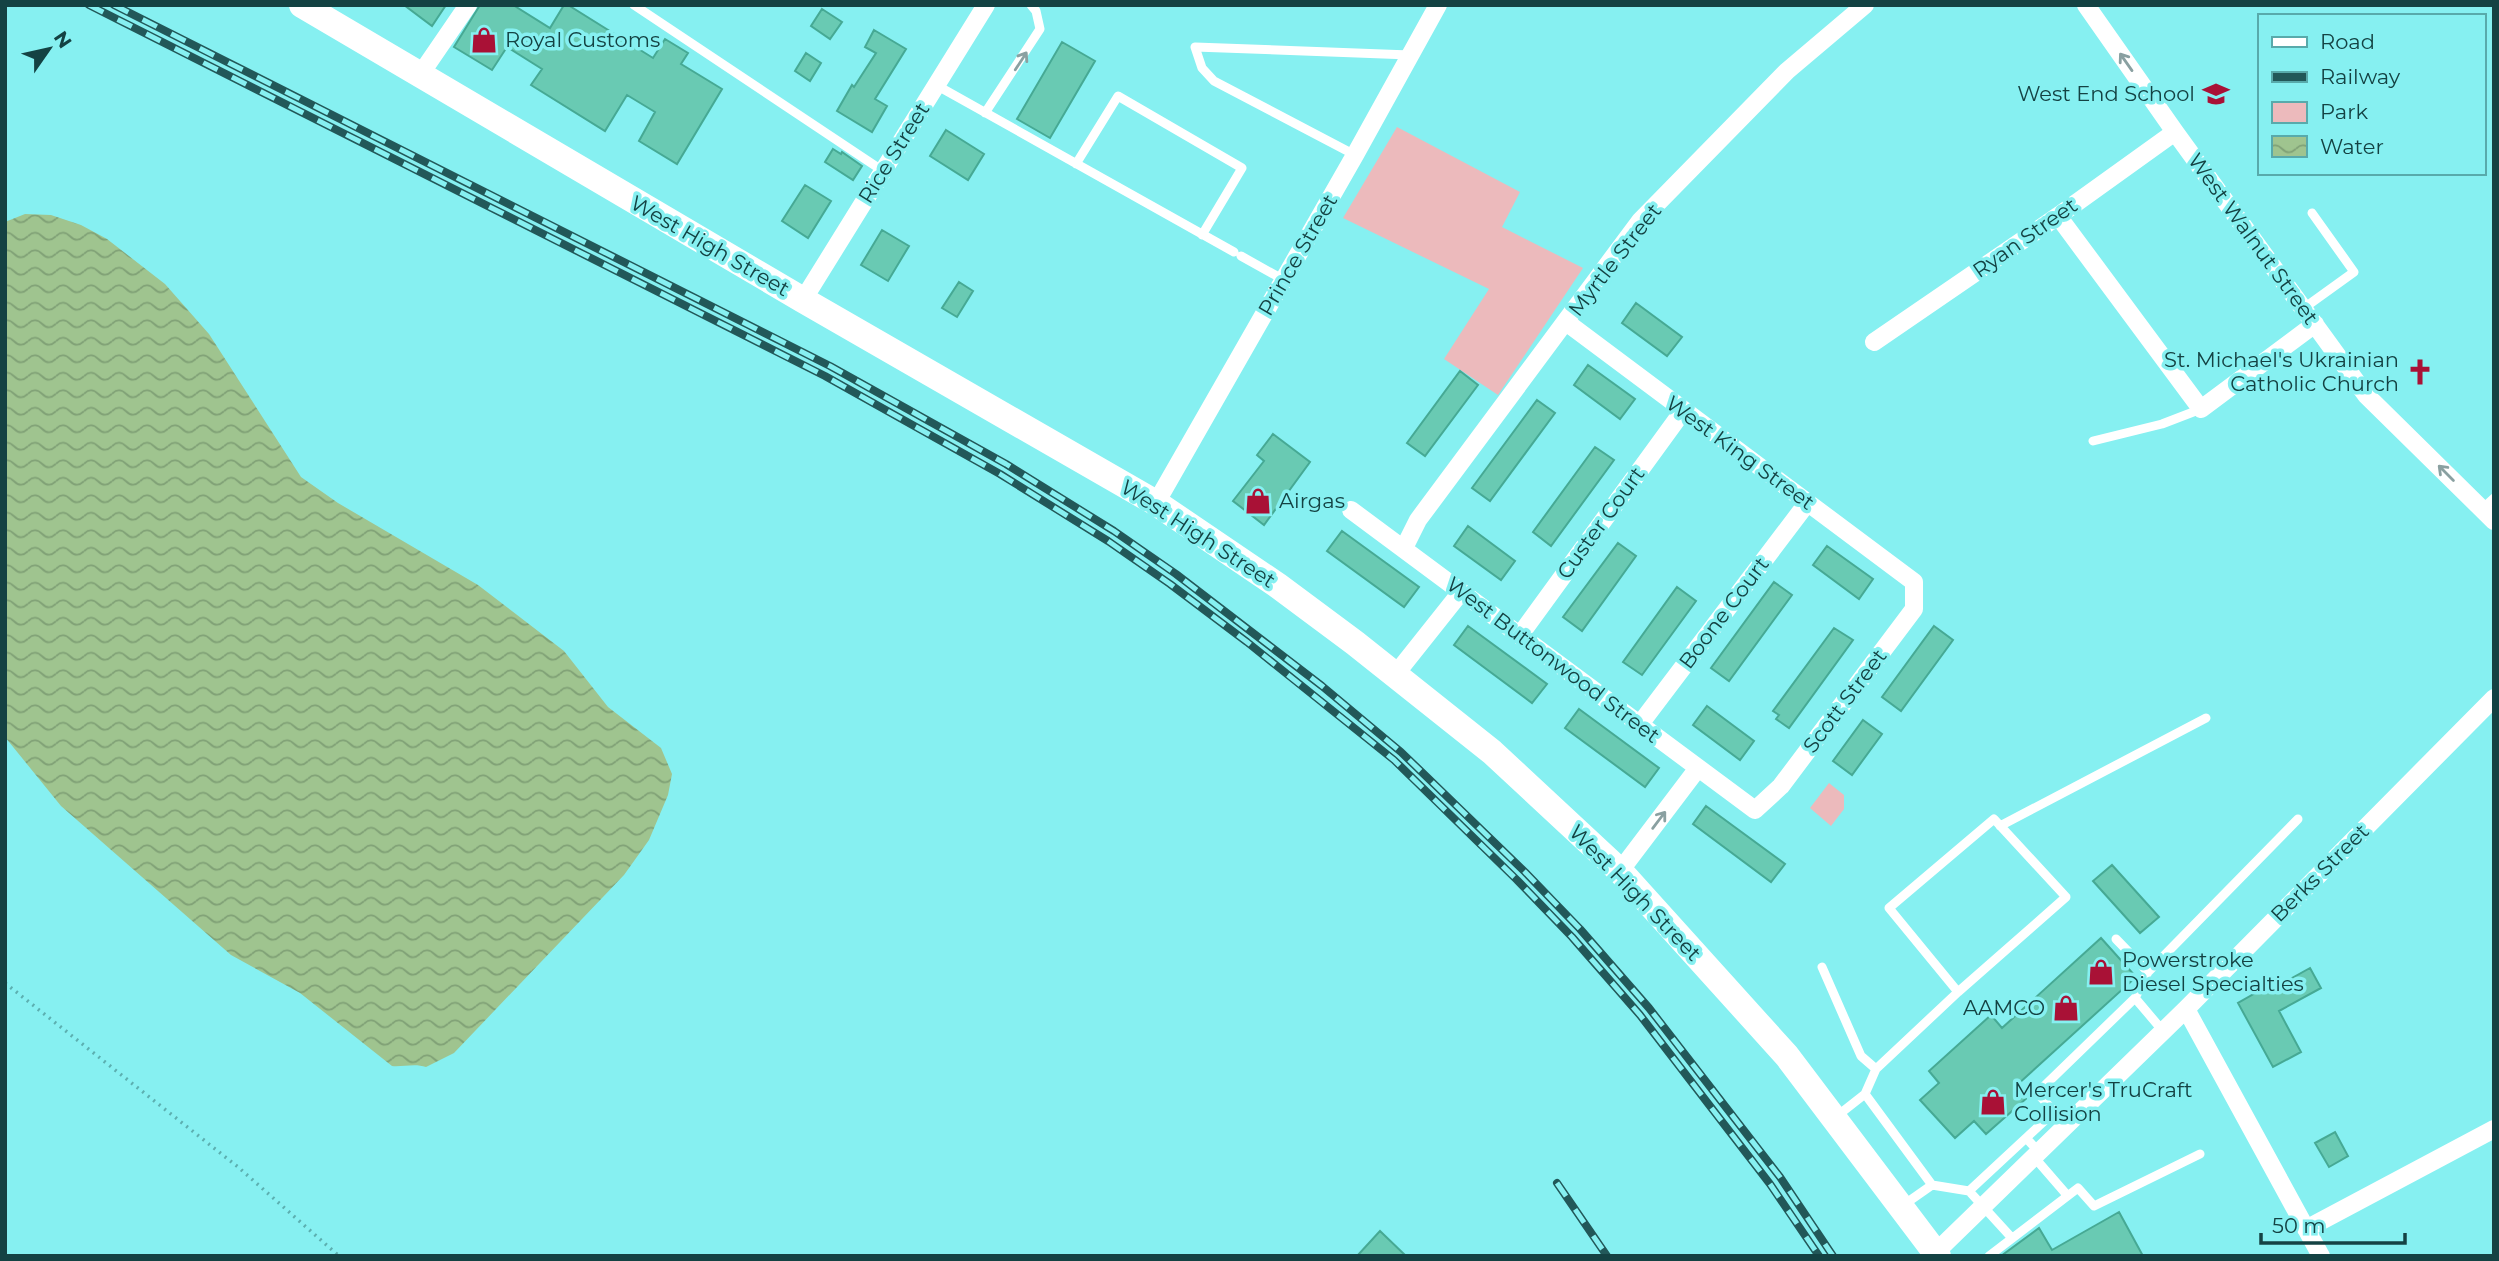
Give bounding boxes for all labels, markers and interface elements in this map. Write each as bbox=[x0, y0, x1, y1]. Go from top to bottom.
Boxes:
north arrow bbox=[14, 14, 84, 84]
legend bbox=[2258, 14, 2485, 175]
shop icon: Royal Customs bbox=[469, 25, 499, 55]
text: N bbox=[49, 27, 77, 53]
place label: Royal Customs bbox=[505, 27, 660, 52]
text: Road bbox=[2320, 29, 2375, 54]
one-way arrow bbox=[1014, 51, 1028, 71]
one-way arrow bbox=[2119, 53, 2133, 72]
text: Railway bbox=[2320, 64, 2401, 89]
school or university icon: West End School bbox=[2201, 79, 2231, 109]
place label: West End School bbox=[2017, 81, 2195, 106]
street label: Rice Street bbox=[853, 98, 934, 208]
text: Park bbox=[2320, 99, 2368, 124]
text: Water bbox=[2320, 134, 2384, 159]
street label: West Walnut Street bbox=[2183, 148, 2324, 329]
street label: West High Street bbox=[626, 190, 794, 301]
street label: Prince Street bbox=[1253, 190, 1342, 320]
street label: Ryan Street bbox=[1968, 192, 2082, 283]
street label: Myrtle Street bbox=[1563, 198, 1666, 321]
place label: St. Michael's Ukrainian Catholic Church bbox=[2164, 347, 2399, 396]
church icon: St. Michael's Ukrainian Catholic Church bbox=[2405, 357, 2435, 387]
street label: West King Street bbox=[1661, 390, 1819, 515]
street label: Custer Court bbox=[1552, 462, 1650, 584]
one-way arrow bbox=[2437, 464, 2454, 481]
street label: West High Street bbox=[1116, 474, 1280, 593]
shop icon: Airgas bbox=[1243, 486, 1273, 516]
place label: Airgas bbox=[1279, 488, 1345, 513]
street label: Boone Court bbox=[1673, 552, 1774, 674]
street label: West Buttonwood Street bbox=[1442, 571, 1665, 748]
street label: Scott Street bbox=[1797, 644, 1892, 758]
one-way arrow bbox=[1651, 810, 1666, 829]
street label: Berks Street bbox=[2265, 818, 2374, 927]
street label: West High Street bbox=[1564, 819, 1707, 966]
place label: Powerstroke Diesel Specialties bbox=[2122, 947, 2304, 996]
shop icon: Powerstroke Diesel Specialties bbox=[2086, 957, 2116, 987]
shop icon: AAMCO bbox=[2051, 993, 2081, 1023]
place label: AAMCO bbox=[1963, 995, 2045, 1020]
place label: Mercer's TruCraft Collision bbox=[2014, 1077, 2192, 1126]
shop icon: Mercer's TruCraft Collision bbox=[1978, 1087, 2008, 1117]
scale bar bbox=[2261, 1202, 2404, 1246]
text: 50 m bbox=[2272, 1213, 2326, 1238]

